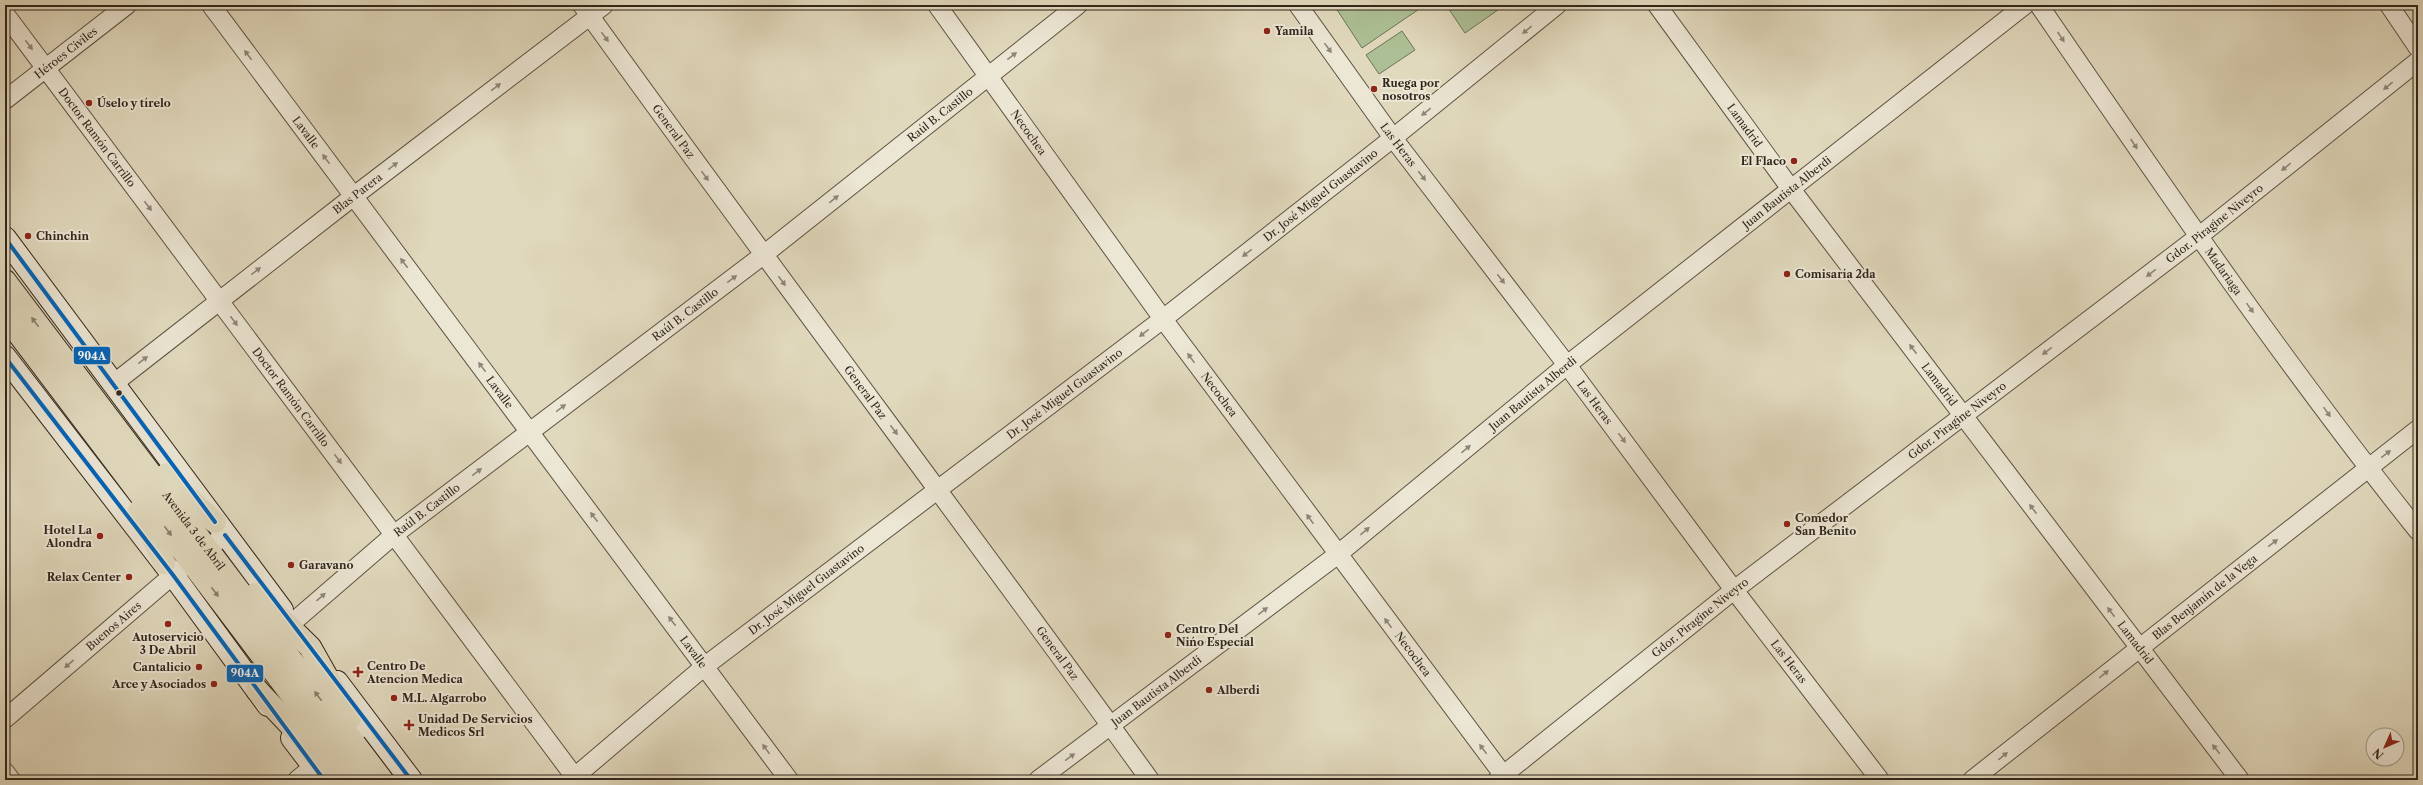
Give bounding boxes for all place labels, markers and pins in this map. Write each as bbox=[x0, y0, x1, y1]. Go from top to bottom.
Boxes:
place label: Yamila bbox=[1274, 24, 1314, 38]
marker: Yamila bbox=[1262, 26, 1272, 36]
place label: Ruega por nosotros bbox=[1382, 76, 1440, 103]
marker: Ruega por nosotros bbox=[1369, 84, 1379, 94]
place label: Úselo y tírelo bbox=[97, 96, 171, 110]
marker: Úselo y tírelo bbox=[84, 98, 94, 108]
place label: El Flaco bbox=[1741, 154, 1786, 168]
marker: El Flaco bbox=[1789, 156, 1799, 166]
place label: Chinchin bbox=[36, 229, 89, 243]
marker: Chinchin bbox=[23, 231, 33, 241]
place label: Comisaría 2da bbox=[1795, 267, 1876, 281]
marker: Comisaría 2da bbox=[1782, 269, 1792, 279]
unlabelled marker bbox=[114, 388, 124, 398]
place label: Comedor San Benito bbox=[1795, 511, 1856, 538]
marker: Comedor San Benito bbox=[1782, 519, 1792, 529]
place label: Hotel La Alondra bbox=[44, 523, 93, 550]
marker: Hotel La Alondra bbox=[95, 531, 105, 541]
place label: Garavano bbox=[299, 558, 354, 572]
marker: Garavano bbox=[286, 560, 296, 570]
place label: Relax Center bbox=[47, 570, 122, 584]
marker: Relax Center bbox=[124, 572, 134, 582]
marker: Autoservicio 3 De Abril bbox=[163, 619, 173, 629]
place label: Centro Del Nińo Especial bbox=[1176, 622, 1254, 649]
place label: Autoservicio 3 De Abril bbox=[131, 630, 204, 657]
marker: Centro Del Nińo Especial bbox=[1163, 630, 1173, 640]
place label: Centro De Atencion Medica bbox=[366, 659, 464, 686]
place label: Cantalicio bbox=[133, 660, 191, 674]
marker: Cantalicio bbox=[194, 662, 204, 672]
marker: Centro De Atencion Medica bbox=[352, 666, 364, 678]
place label: Arce y Asociados bbox=[111, 677, 206, 691]
marker: Arce y Asociados bbox=[209, 679, 219, 689]
place label: Alberdi bbox=[1216, 683, 1260, 697]
marker: Alberdi bbox=[1204, 685, 1214, 695]
place label: M.L. Algarrobo bbox=[402, 691, 487, 705]
marker: M.L. Algarrobo bbox=[389, 693, 399, 703]
place label: Unidad De Servicios Medicos Srl bbox=[418, 712, 533, 739]
marker: Unidad De Servicios Medicos Srl bbox=[403, 719, 415, 731]

